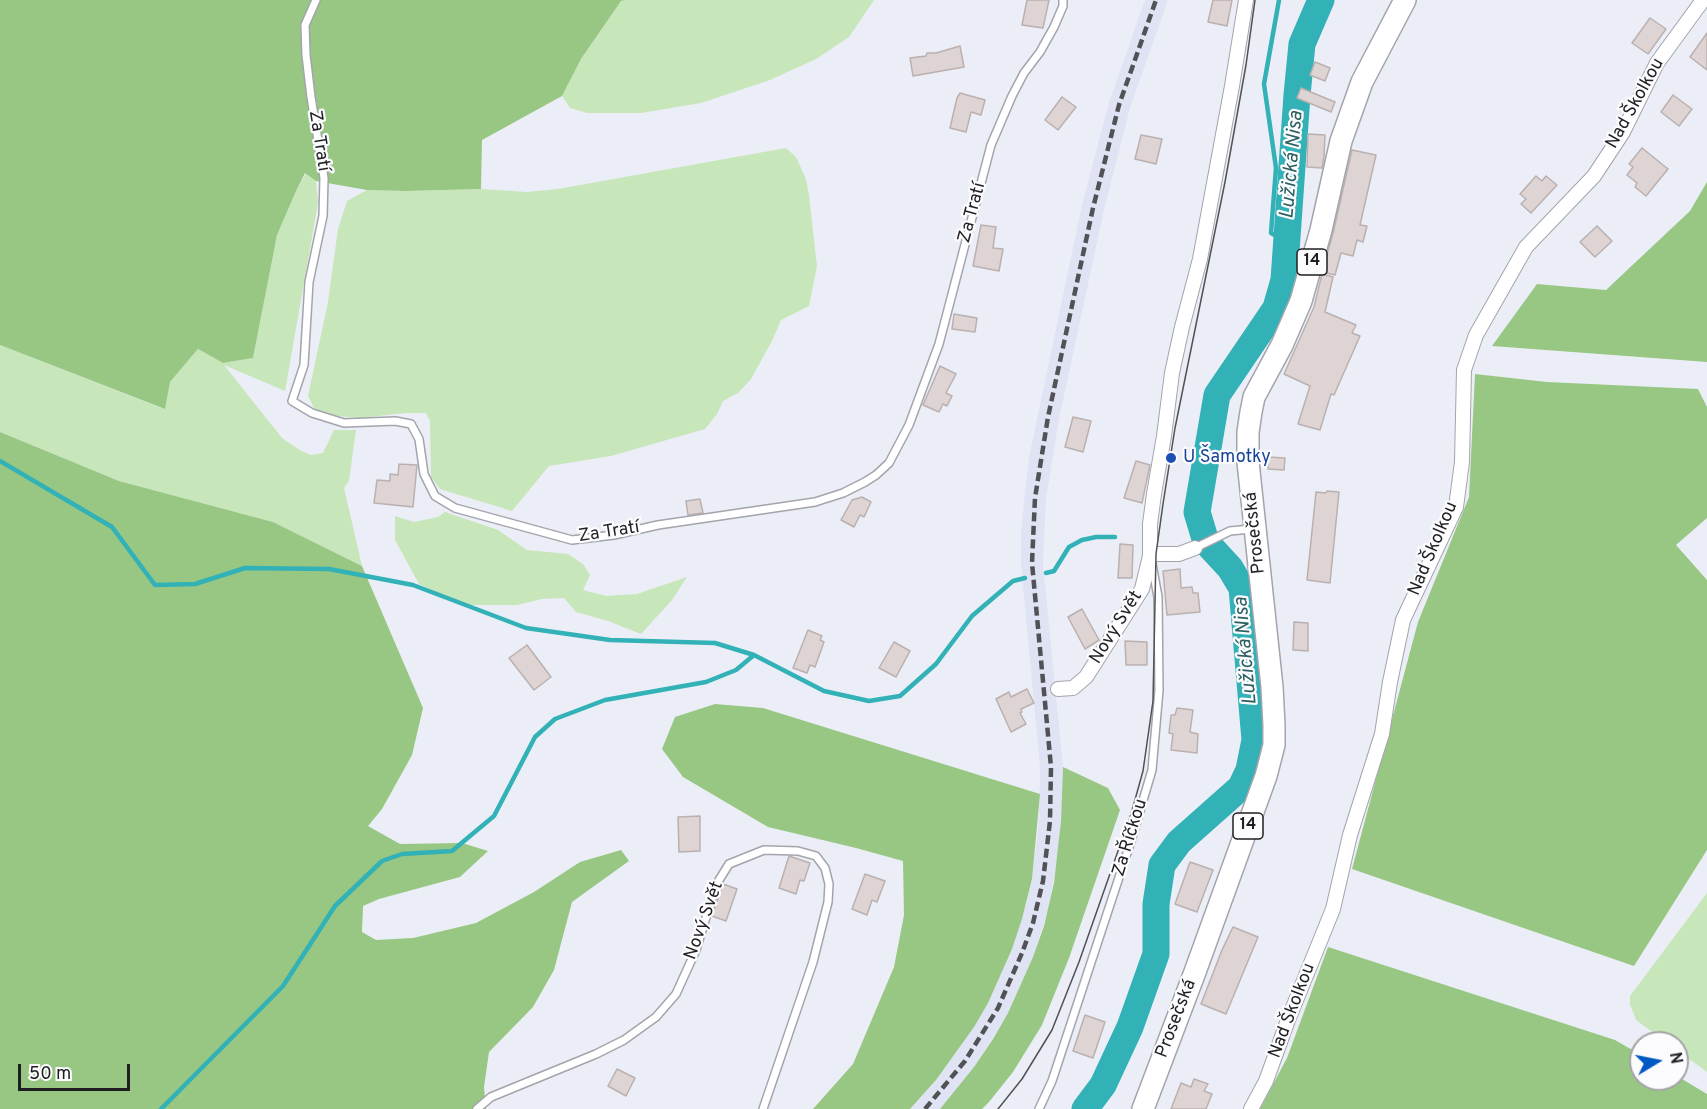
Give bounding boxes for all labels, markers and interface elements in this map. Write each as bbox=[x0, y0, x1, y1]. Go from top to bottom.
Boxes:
street label: Nad Školkou bbox=[1602, 55, 1670, 153]
street label: Za Tratí bbox=[303, 109, 333, 173]
water label: Lužická Nisa bbox=[1276, 110, 1310, 220]
street label: Za Tratí bbox=[955, 180, 991, 246]
road number: 14 bbox=[1297, 249, 1327, 275]
place label: U Šamotky bbox=[1183, 447, 1271, 469]
marker: U Šamotky bbox=[1164, 451, 1178, 465]
street label: Prosečská bbox=[1241, 491, 1271, 575]
street label: Nad Školkou bbox=[1405, 499, 1463, 599]
street label: Za Tratí bbox=[577, 518, 641, 548]
street label: Nový Svět bbox=[1086, 587, 1148, 669]
water label: Lužická Nisa bbox=[1230, 596, 1264, 706]
street label: Za Říčkou bbox=[1109, 797, 1153, 879]
road number: 14 bbox=[1233, 813, 1263, 839]
street label: Nový Svět bbox=[681, 879, 729, 963]
street label: Nad Školkou bbox=[1265, 960, 1321, 1062]
street label: Prosečská bbox=[1152, 977, 1202, 1061]
north arrow bbox=[1629, 1031, 1689, 1091]
text: N bbox=[1664, 1051, 1686, 1066]
scale bar bbox=[21, 1052, 134, 1090]
text: 50 m bbox=[29, 1063, 71, 1086]

